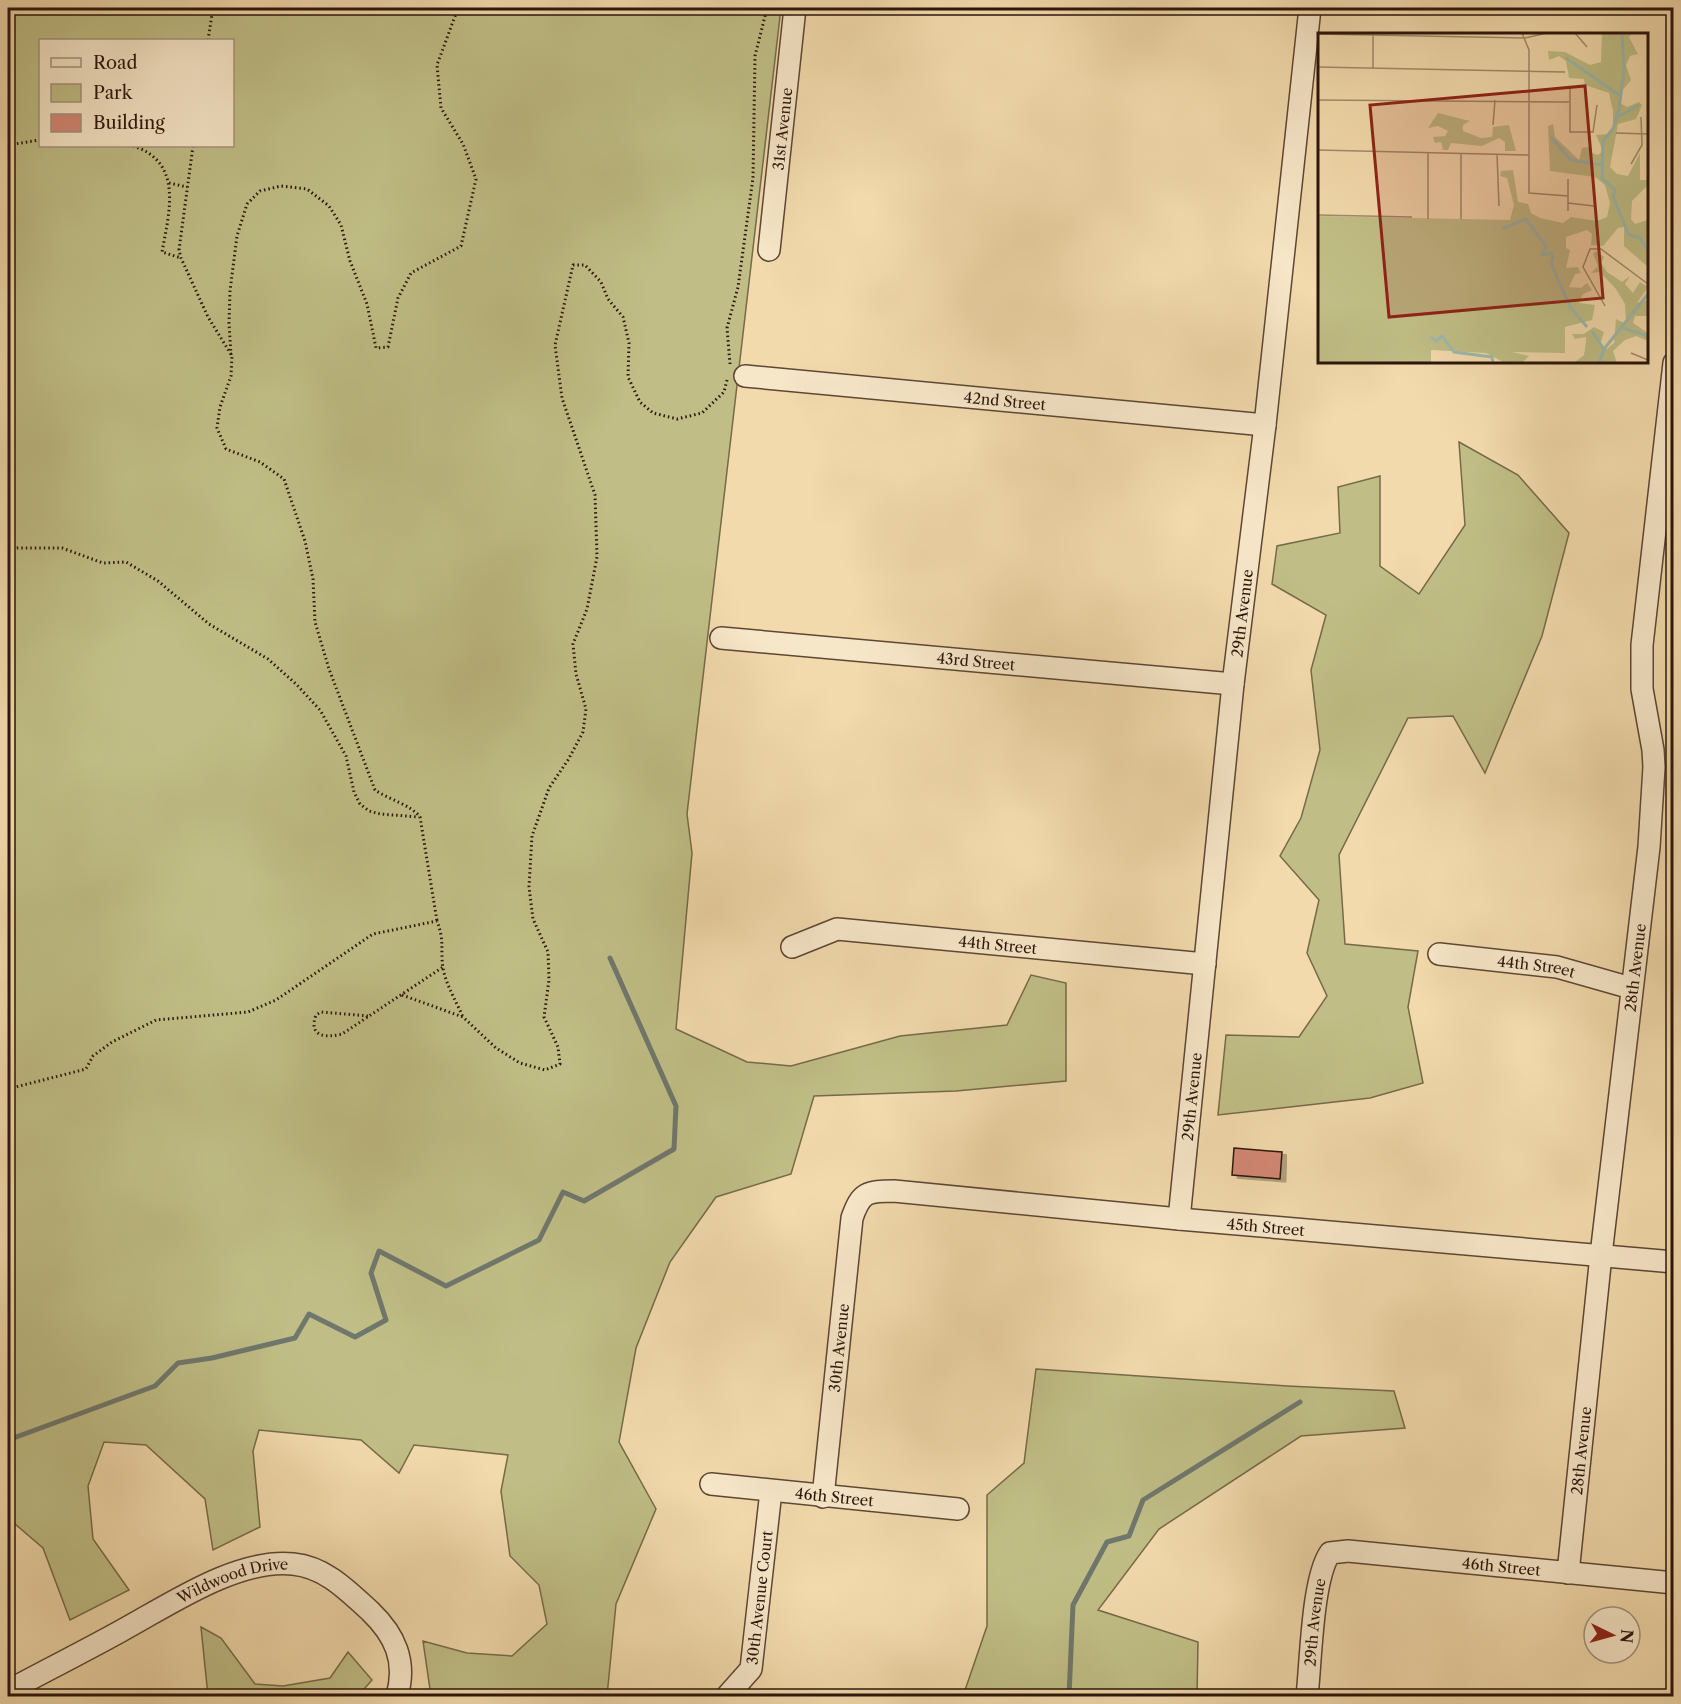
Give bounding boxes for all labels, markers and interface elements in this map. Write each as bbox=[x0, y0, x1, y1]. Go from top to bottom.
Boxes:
inset map bbox=[1318, 33, 1648, 363]
legend bbox=[39, 39, 234, 147]
text: Road bbox=[93, 52, 138, 74]
text: Park bbox=[93, 82, 134, 104]
street label: 31st Avenue bbox=[768, 86, 796, 171]
text: Building bbox=[93, 112, 165, 134]
street label: 42nd Street bbox=[963, 387, 1047, 414]
street label: 29th Avenue bbox=[1227, 568, 1257, 659]
street label: 43rd Street bbox=[936, 648, 1017, 674]
street label: 28th Avenue bbox=[1620, 922, 1649, 1013]
street label: 44th Street bbox=[958, 931, 1039, 958]
street label: 44th Street bbox=[1496, 951, 1578, 981]
street label: 29th Avenue bbox=[1177, 1051, 1205, 1142]
street label: 45th Street bbox=[1226, 1214, 1306, 1239]
street label: 30th Avenue bbox=[824, 1302, 853, 1393]
street label: 28th Avenue bbox=[1567, 1405, 1595, 1496]
street label: 46th Street bbox=[794, 1483, 875, 1510]
street label: 30th Avenue Court bbox=[742, 1529, 776, 1666]
street label: 46th Street bbox=[1461, 1553, 1542, 1579]
street label: Wildwood Drive bbox=[173, 1554, 288, 1608]
street label: 29th Avenue bbox=[1300, 1576, 1329, 1667]
north arrow bbox=[1582, 1605, 1642, 1665]
text: N bbox=[1616, 1629, 1638, 1644]

